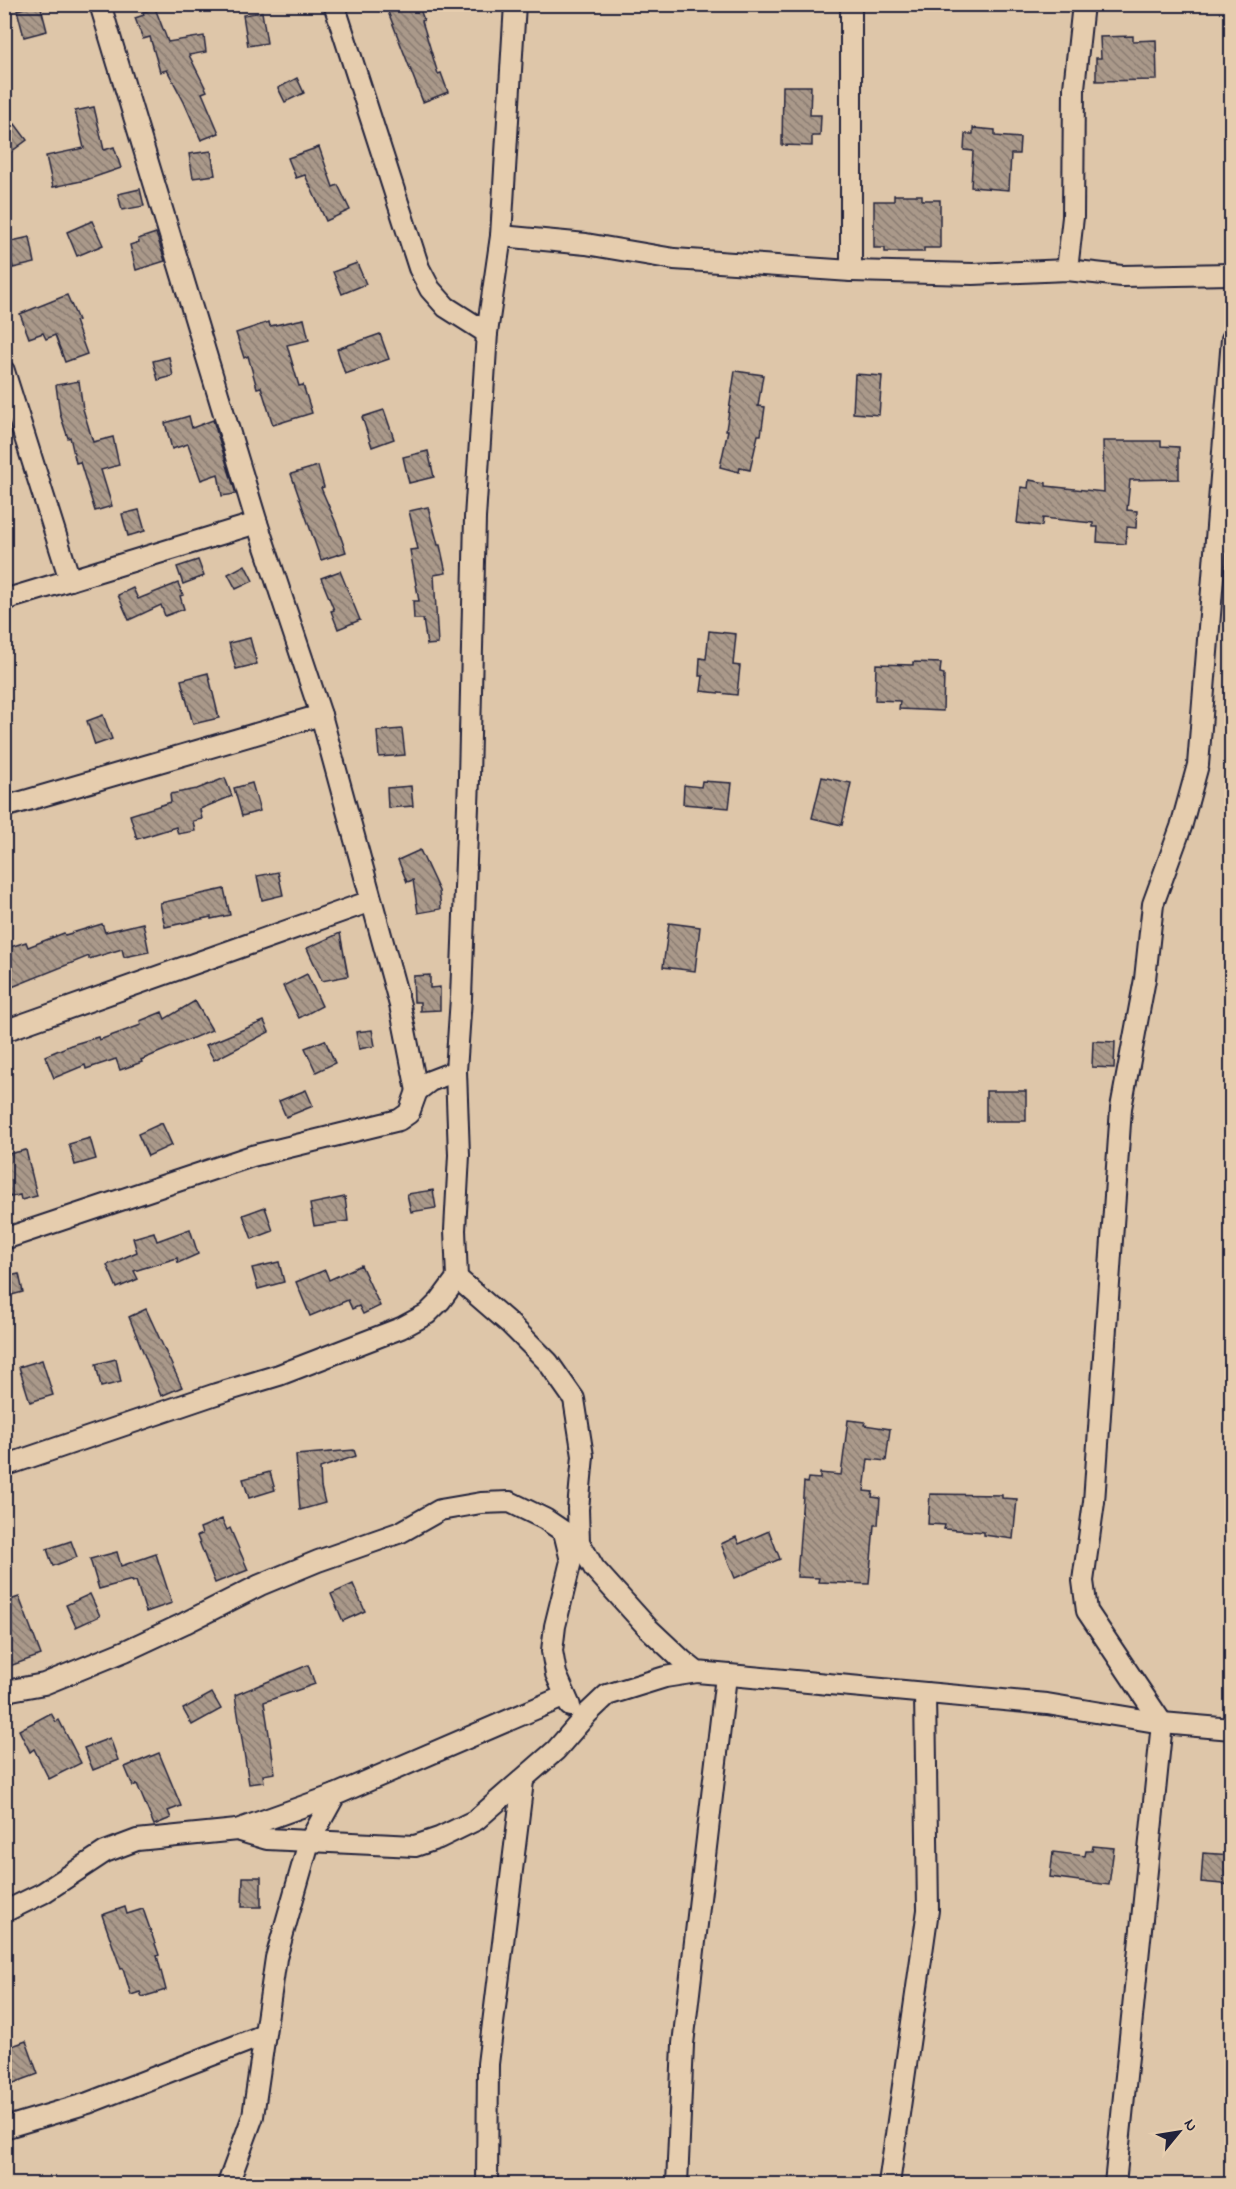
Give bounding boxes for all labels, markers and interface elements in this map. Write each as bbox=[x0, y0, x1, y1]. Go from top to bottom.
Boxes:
north arrow bbox=[1149, 2102, 1209, 2162]
text: N bbox=[1177, 2115, 1203, 2136]

